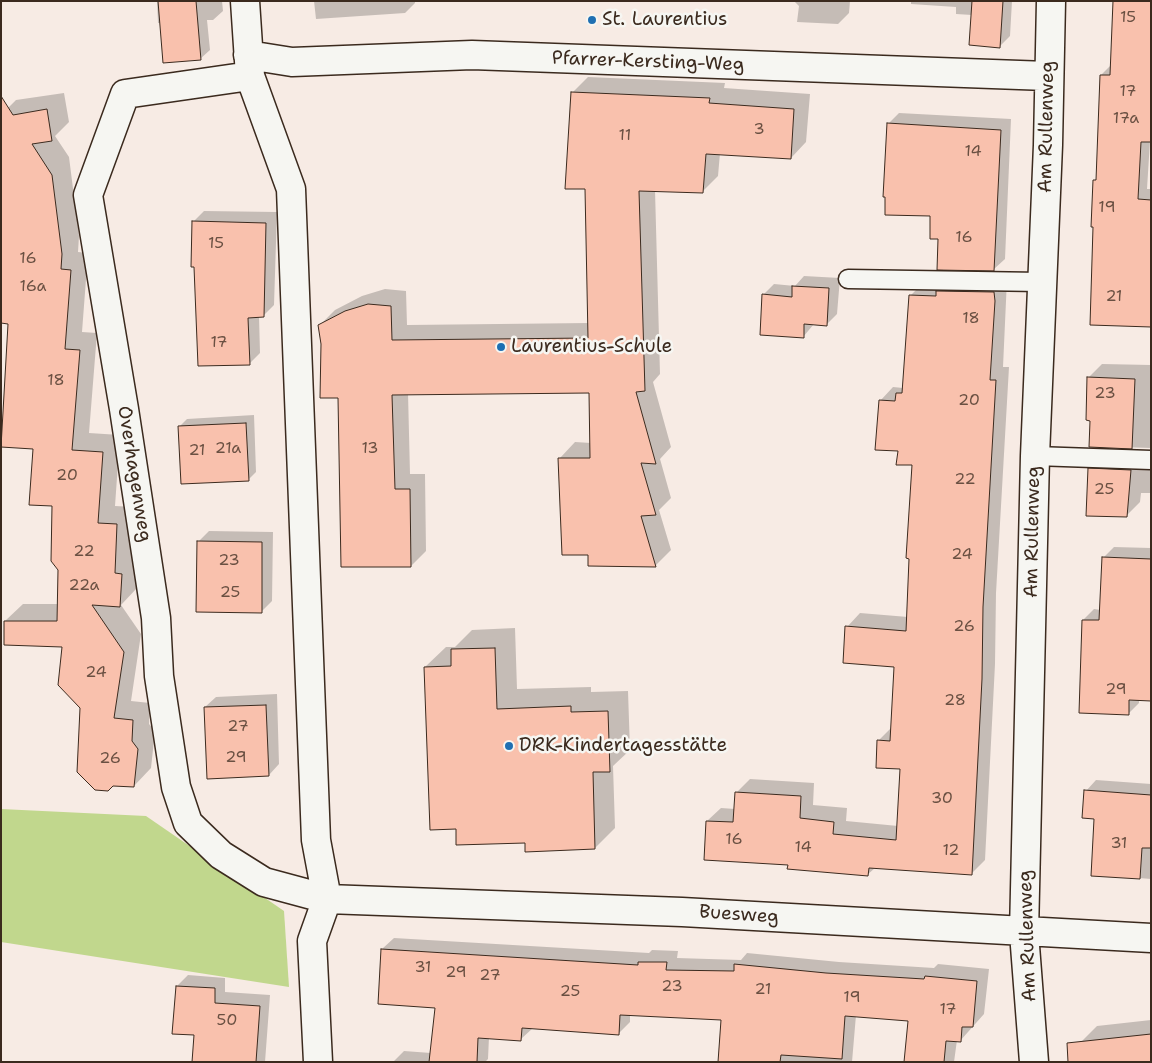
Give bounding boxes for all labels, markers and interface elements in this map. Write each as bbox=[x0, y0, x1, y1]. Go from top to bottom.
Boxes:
house number: 15 bbox=[1120, 8, 1136, 28]
place label: St. Laurentius bbox=[602, 9, 728, 31]
marker: St. Laurentius bbox=[586, 14, 598, 26]
street label: Pfarrer-Kersting-Weg bbox=[551, 47, 745, 77]
street label: Am Rullenweg bbox=[1034, 61, 1060, 193]
house number: 17 bbox=[1119, 82, 1137, 102]
house number: 17a bbox=[1113, 109, 1139, 129]
house number: 3 bbox=[753, 120, 765, 140]
house number: 11 bbox=[619, 126, 631, 146]
house number: 14 bbox=[964, 142, 982, 162]
house number: 19 bbox=[1098, 198, 1116, 218]
house number: 16 bbox=[955, 228, 973, 248]
house number: 15 bbox=[208, 234, 224, 254]
house number: 16 bbox=[19, 249, 37, 269]
house number: 16a bbox=[19, 277, 47, 297]
house number: 21 bbox=[1105, 287, 1123, 307]
house number: 18 bbox=[962, 309, 980, 329]
house number: 17 bbox=[210, 333, 228, 353]
place label: Laurentius-Schule bbox=[511, 336, 672, 358]
marker: Laurentius-Schule bbox=[495, 341, 507, 353]
house number: 18 bbox=[47, 371, 65, 391]
house number: 23 bbox=[1094, 384, 1116, 404]
house number: 20 bbox=[958, 391, 980, 411]
street label: Overhagenweg bbox=[112, 404, 156, 544]
house number: 21a bbox=[215, 439, 241, 459]
house number: 13 bbox=[361, 439, 379, 459]
house number: 21 bbox=[188, 441, 206, 461]
house number: 20 bbox=[56, 466, 78, 486]
street label: Am Rullenweg bbox=[1020, 466, 1046, 598]
house number: 22 bbox=[954, 470, 976, 490]
house number: 25 bbox=[1094, 480, 1114, 500]
house number: 22 bbox=[73, 542, 95, 562]
house number: 24 bbox=[951, 545, 973, 565]
house number: 23 bbox=[218, 551, 240, 571]
house number: 22a bbox=[69, 576, 99, 596]
house number: 25 bbox=[220, 583, 240, 603]
house number: 26 bbox=[953, 617, 975, 637]
house number: 24 bbox=[85, 663, 107, 683]
house number: 29 bbox=[1105, 680, 1127, 700]
house number: 28 bbox=[944, 691, 966, 711]
house number: 27 bbox=[227, 717, 249, 737]
place label: DRK-Kindertagesstätte bbox=[519, 735, 727, 757]
marker: DRK-Kindertagesstätte bbox=[503, 740, 515, 752]
house number: 29 bbox=[225, 748, 247, 768]
house number: 26 bbox=[99, 749, 121, 769]
house number: 30 bbox=[931, 789, 953, 809]
house number: 16 bbox=[725, 830, 743, 850]
house number: 31 bbox=[1110, 834, 1128, 854]
house number: 14 bbox=[794, 838, 812, 858]
house number: 12 bbox=[942, 841, 960, 861]
street label: Am Rullenweg bbox=[1014, 870, 1042, 1002]
street label: Buesweg bbox=[698, 901, 780, 929]
house number: 31 bbox=[414, 958, 432, 978]
house number: 29 bbox=[445, 963, 467, 983]
house number: 27 bbox=[479, 966, 501, 986]
house number: 23 bbox=[661, 977, 683, 997]
house number: 21 bbox=[754, 980, 772, 1000]
house number: 25 bbox=[560, 982, 580, 1002]
house number: 19 bbox=[843, 988, 861, 1008]
house number: 17 bbox=[939, 1000, 957, 1020]
house number: 50 bbox=[217, 1011, 237, 1031]

